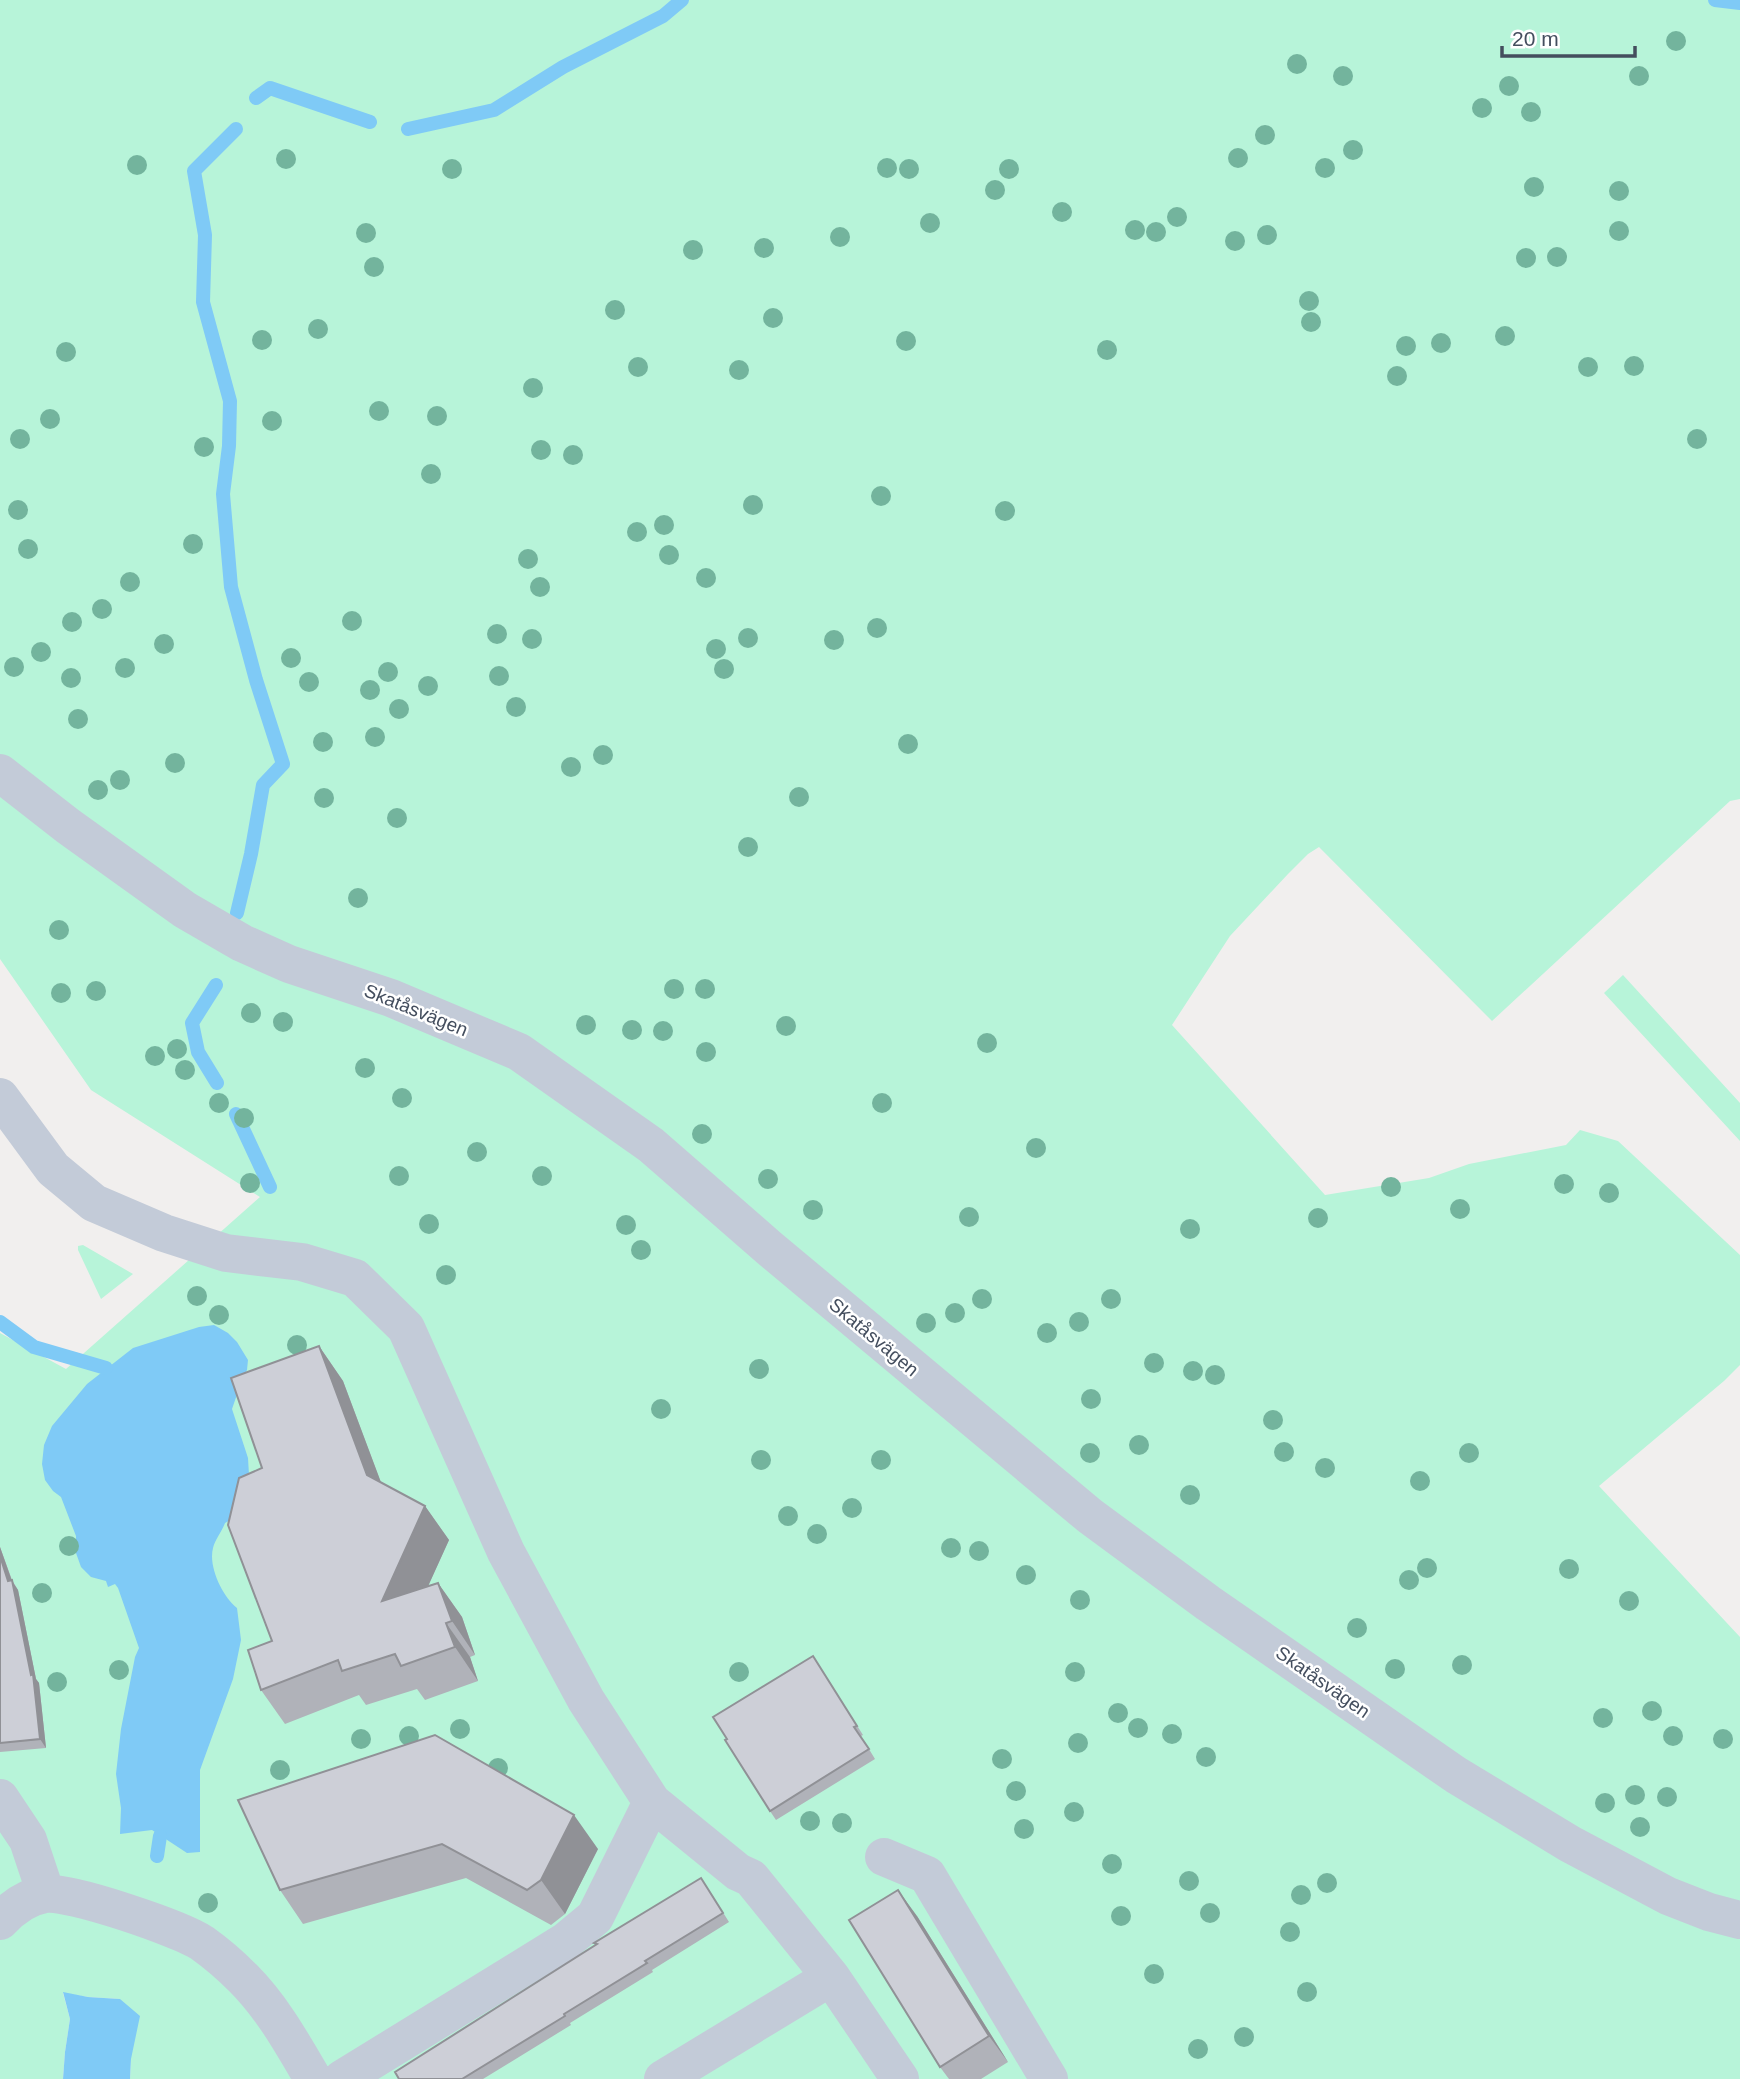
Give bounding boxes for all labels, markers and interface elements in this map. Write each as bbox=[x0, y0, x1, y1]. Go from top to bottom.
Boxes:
scale bar bbox=[1502, 14, 1635, 58]
text: 20 m bbox=[1512, 27, 1559, 50]
street label: Skatåsvägen bbox=[361, 980, 471, 1040]
street label: Skatåsvägen bbox=[825, 1294, 923, 1380]
street label: Skatåsvägen bbox=[1272, 1642, 1374, 1722]

